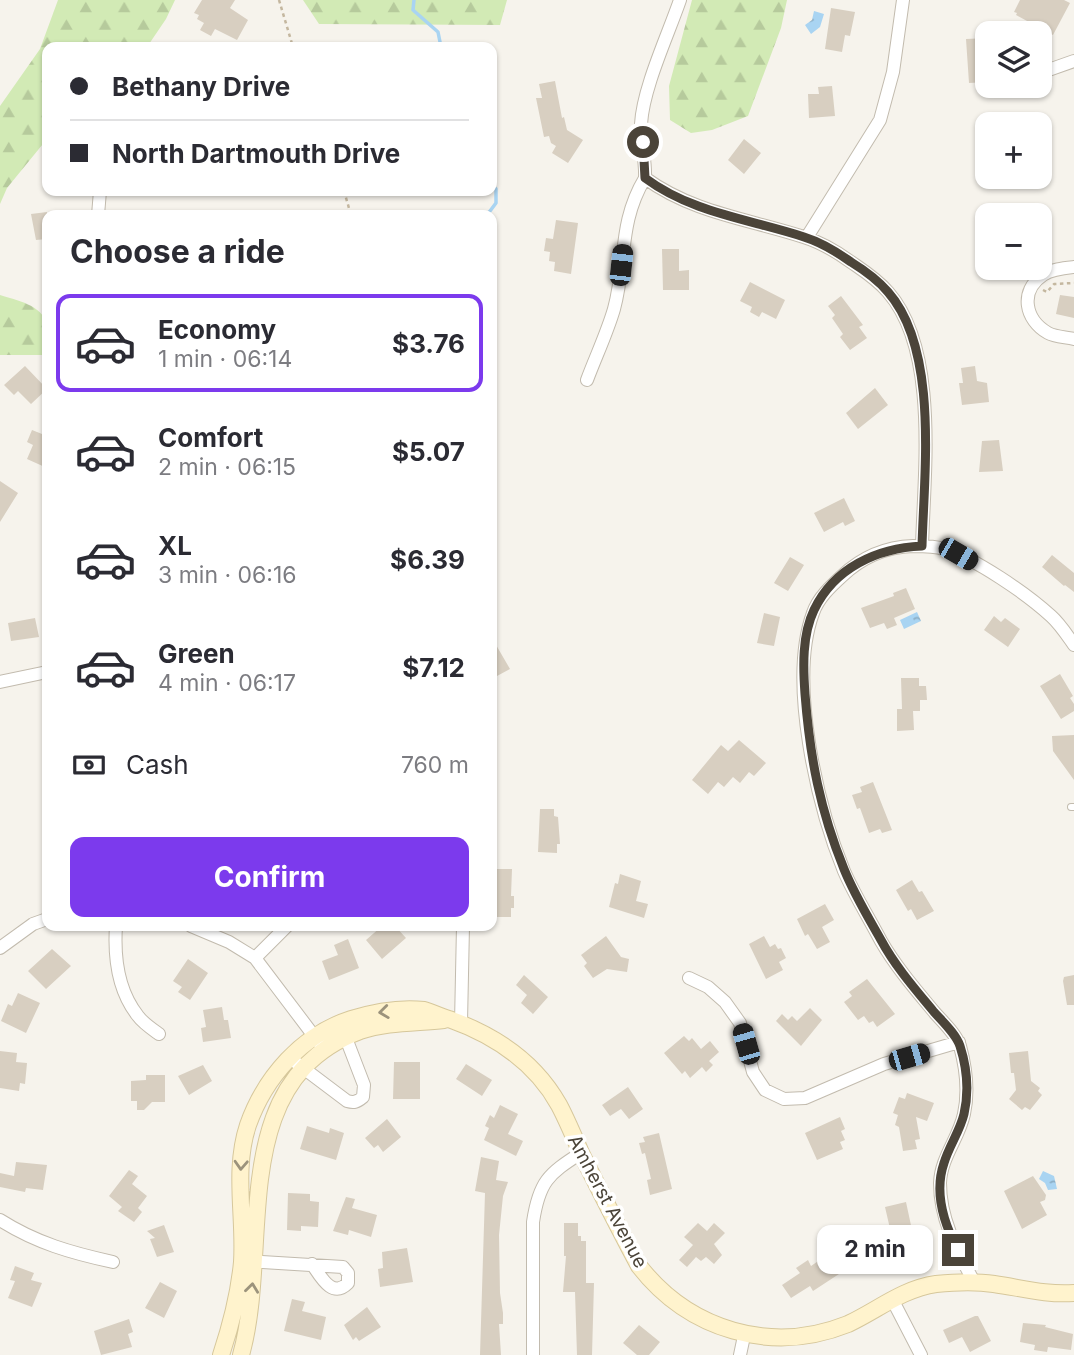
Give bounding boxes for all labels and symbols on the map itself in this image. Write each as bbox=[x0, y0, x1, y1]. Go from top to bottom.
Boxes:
route start bbox=[627, 126, 659, 158]
car bbox=[609, 243, 634, 287]
car bbox=[935, 534, 982, 574]
one-way arrow bbox=[378, 1004, 390, 1019]
car bbox=[731, 1021, 762, 1067]
car bbox=[886, 1041, 933, 1073]
street label: Amherst Avenue bbox=[563, 1131, 652, 1272]
one-way arrow bbox=[234, 1159, 249, 1170]
callout: 2 min bbox=[818, 1226, 934, 1274]
route end bbox=[942, 1234, 974, 1266]
one-way arrow bbox=[244, 1282, 259, 1294]

